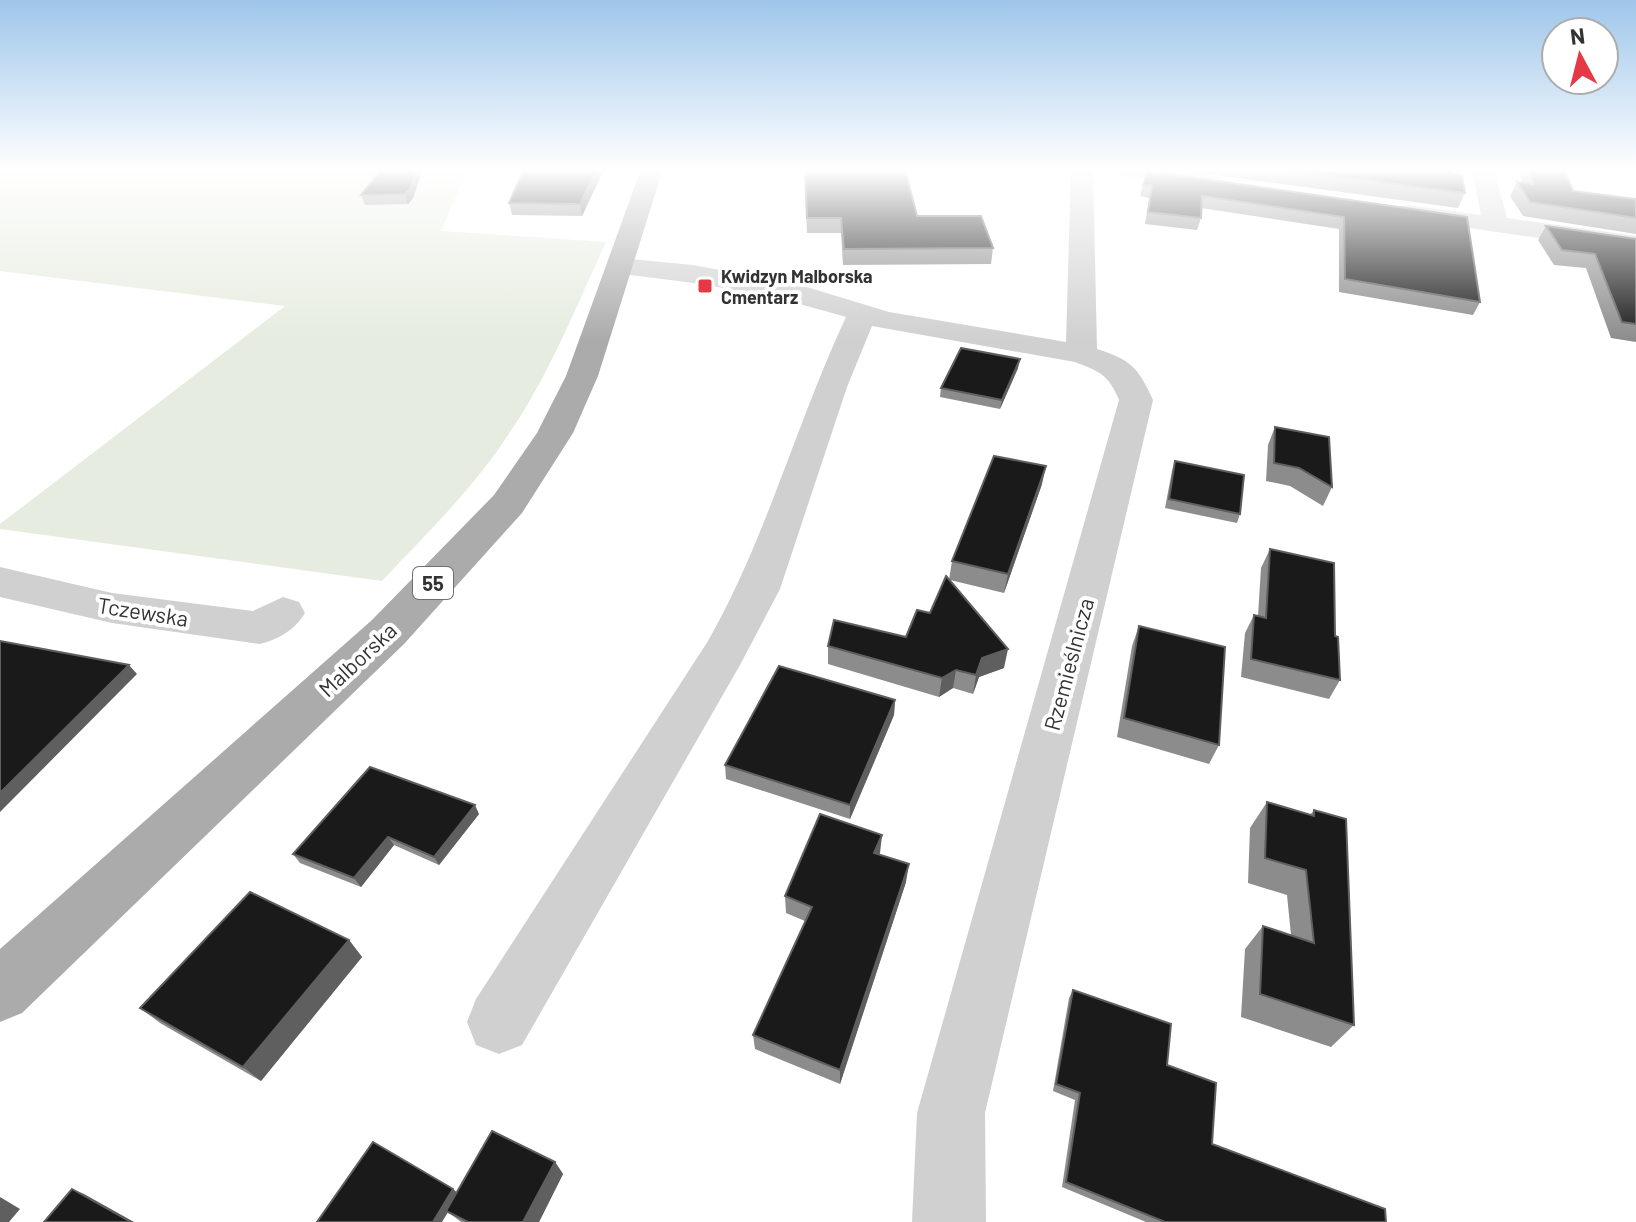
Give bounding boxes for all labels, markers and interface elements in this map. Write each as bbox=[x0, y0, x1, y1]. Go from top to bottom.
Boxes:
north arrow bbox=[1540, 16, 1620, 96]
text: N bbox=[1569, 21, 1586, 49]
place label: Kwidzyn Malborska Cmentarz bbox=[721, 265, 873, 308]
marker: Kwidzyn Malborska Cmentarz bbox=[696, 277, 714, 295]
road number: 55 bbox=[413, 567, 453, 599]
street label: Tczewska bbox=[96, 591, 190, 631]
street label: Rzemieślnicza bbox=[1038, 595, 1098, 733]
street label: Malborska bbox=[313, 617, 401, 701]

